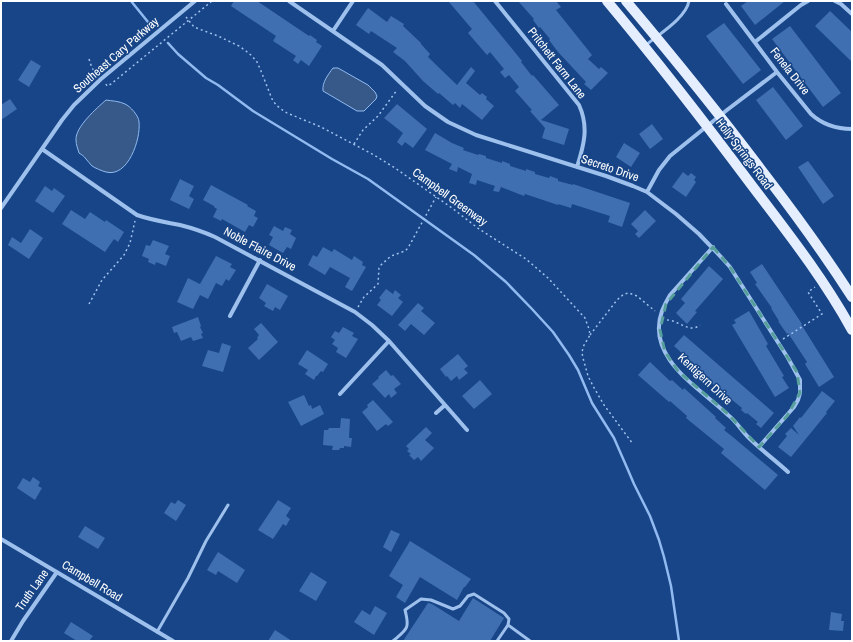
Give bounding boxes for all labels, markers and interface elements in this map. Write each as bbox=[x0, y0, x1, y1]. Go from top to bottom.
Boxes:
street label: Southeast Cary Parkway bbox=[70, 13, 162, 97]
street label: Pritchett Farm Lane bbox=[524, 24, 590, 102]
street label: Fenela Drive bbox=[767, 44, 813, 98]
street label: Holly Springs Road bbox=[712, 115, 776, 193]
street label: Secreto Drive bbox=[579, 151, 641, 185]
street label: Campbell Greenway bbox=[409, 164, 491, 230]
street label: Noble Flaire Drive bbox=[221, 223, 299, 275]
street label: Kentigern Drive bbox=[674, 350, 736, 408]
street label: Campbell Road bbox=[59, 557, 125, 605]
street label: Truth Lane bbox=[12, 566, 52, 614]

